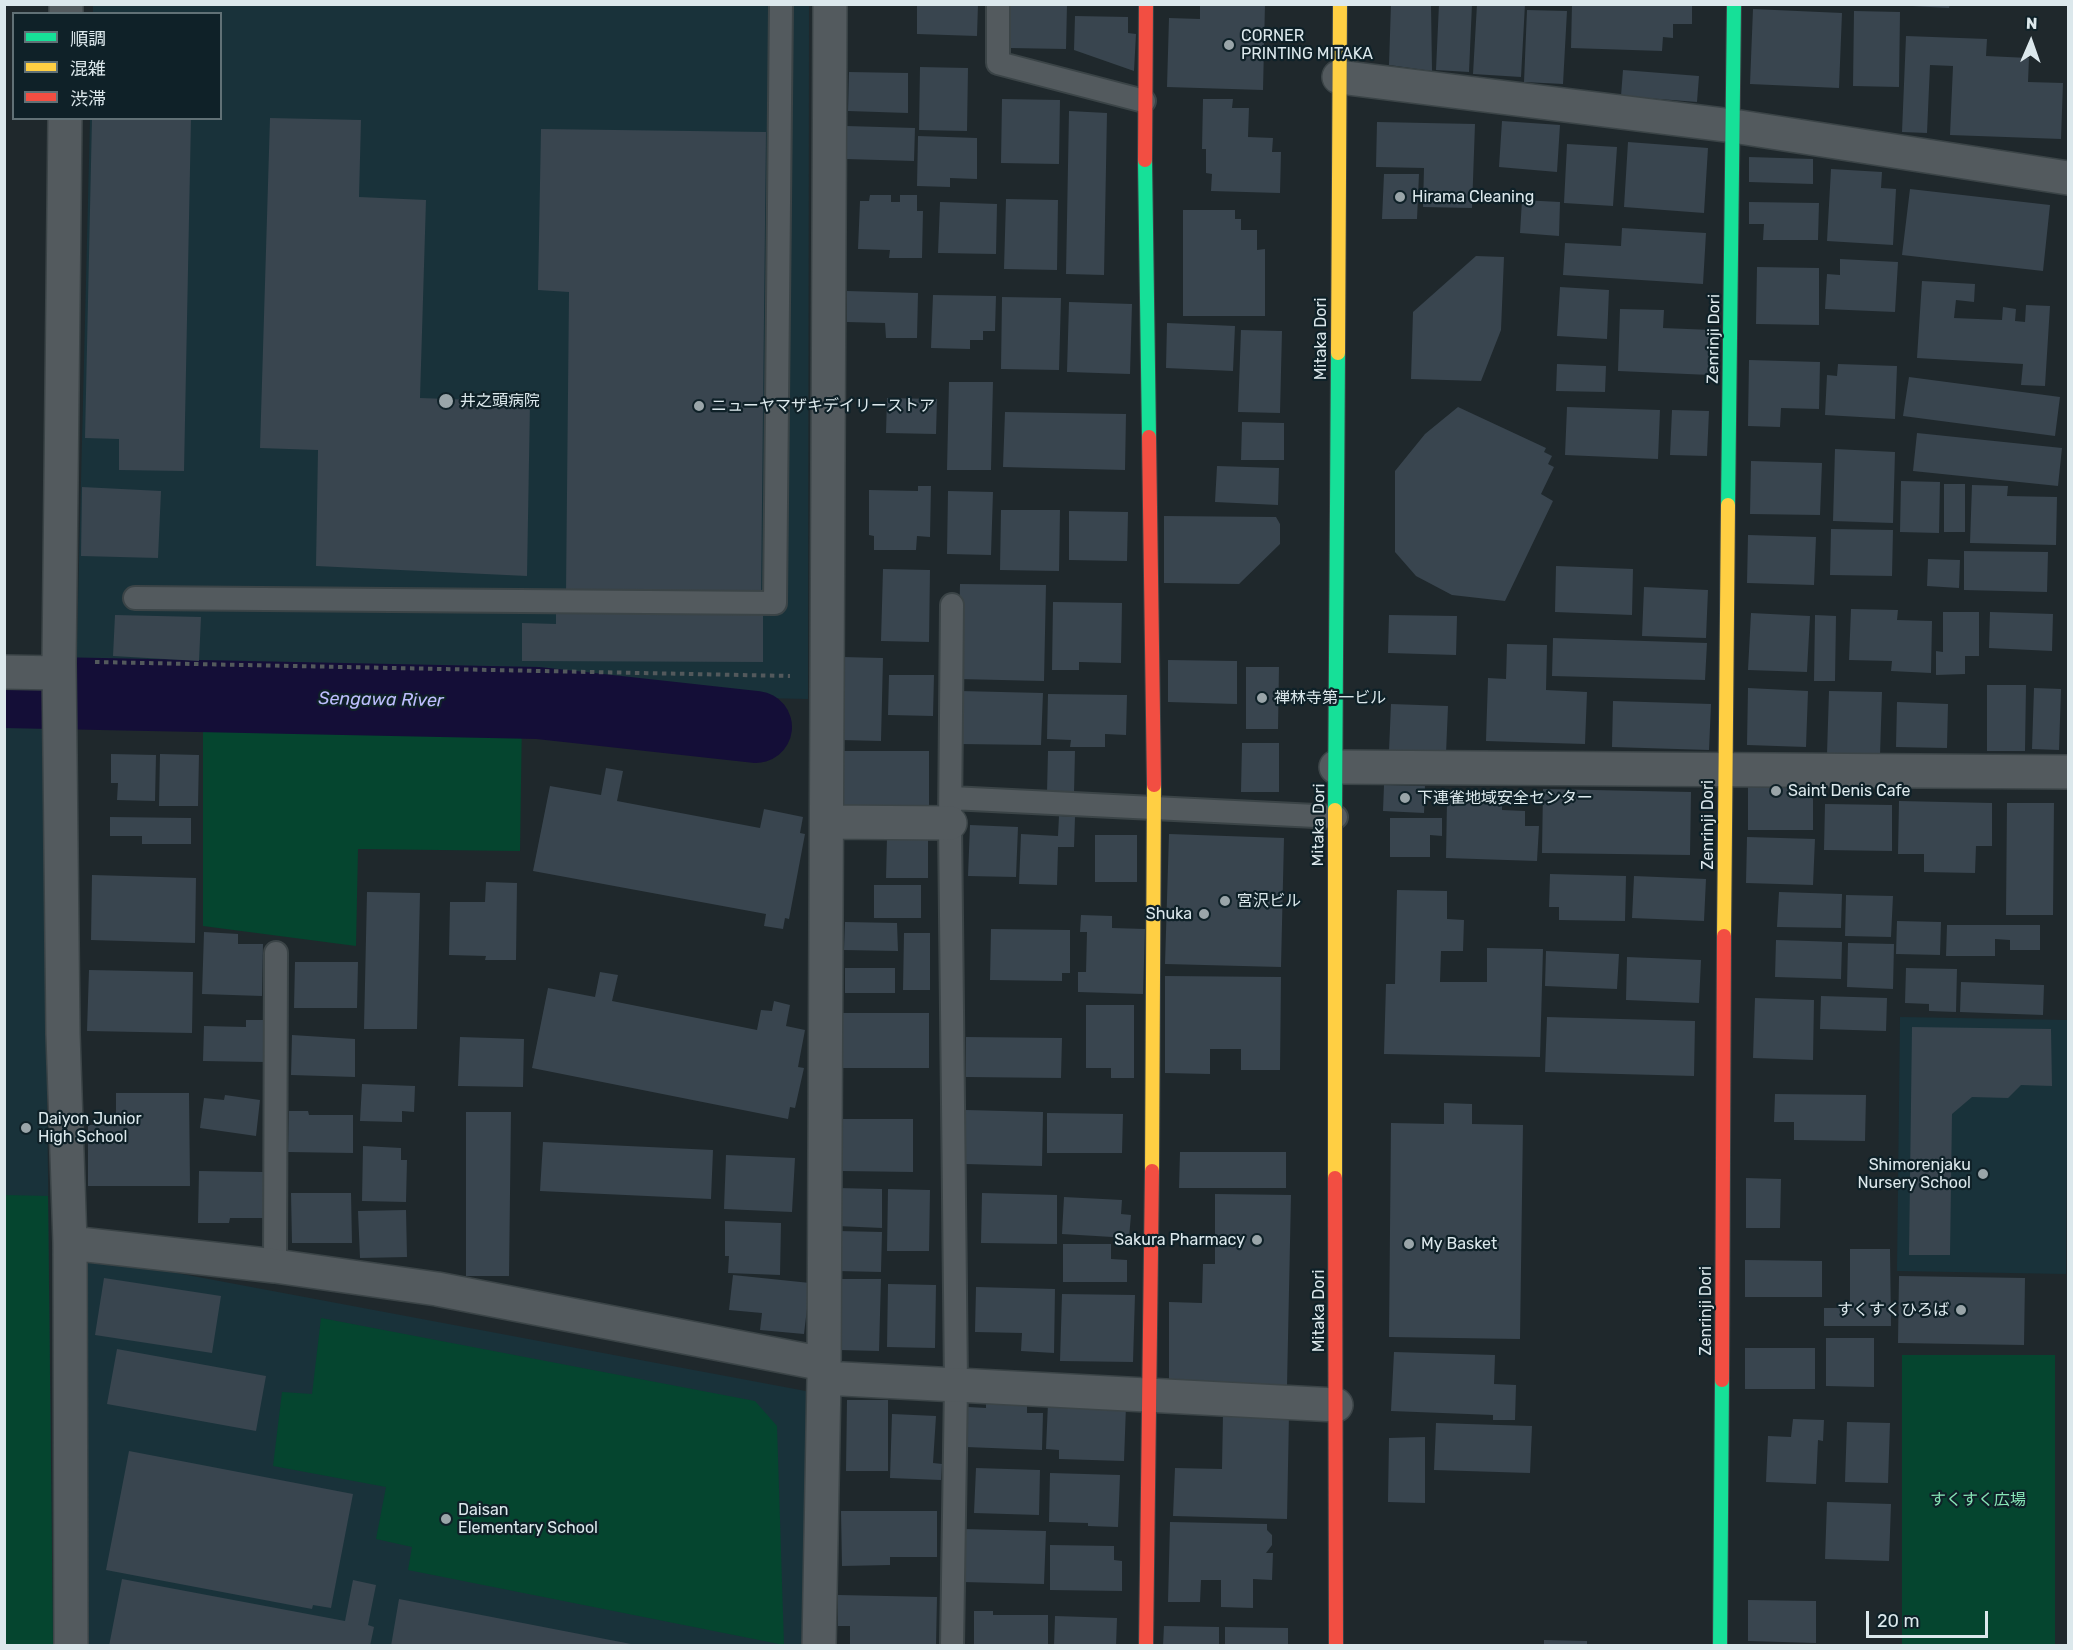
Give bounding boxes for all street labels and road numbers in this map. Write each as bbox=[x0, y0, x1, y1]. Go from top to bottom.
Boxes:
street label: Zenrinji Dori bbox=[1704, 294, 1724, 384]
street label: Mitaka Dori bbox=[1311, 298, 1331, 380]
street label: Zenrinji Dori bbox=[1698, 780, 1718, 870]
street label: Mitaka Dori bbox=[1309, 784, 1329, 866]
street label: Zenrinji Dori bbox=[1696, 1266, 1716, 1356]
street label: Mitaka Dori bbox=[1309, 1270, 1329, 1352]

